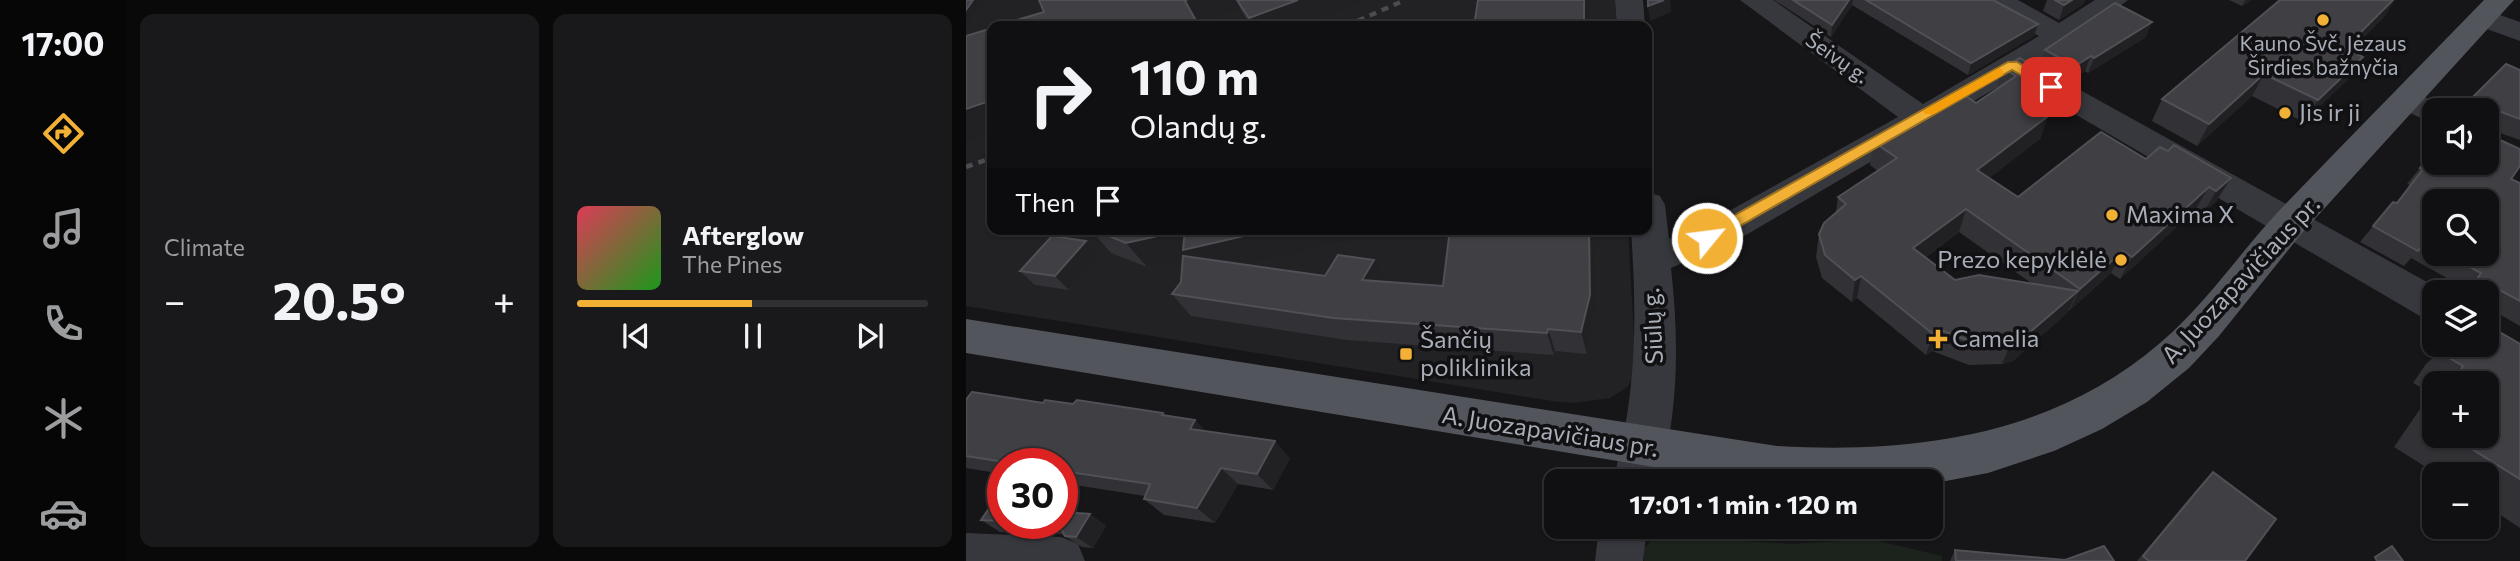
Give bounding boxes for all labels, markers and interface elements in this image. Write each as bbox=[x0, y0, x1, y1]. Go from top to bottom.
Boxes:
marker: Kauno Švč. Jėzaus Širdies bažnyčia bbox=[2315, 12, 2331, 28]
text: 17:00 bbox=[21, 23, 105, 63]
street label: Šeivų g. bbox=[1801, 26, 1874, 88]
place label: Kauno Švč. Jėzaus Širdies bažnyčia bbox=[2240, 30, 2406, 79]
text: 110 m bbox=[1130, 45, 1259, 105]
icon: right bbox=[1015, 49, 1106, 140]
pin bbox=[2021, 57, 2081, 117]
icon: arrive bbox=[2032, 68, 2070, 106]
place label: Jis ir ji bbox=[2299, 97, 2360, 126]
map controls bbox=[2422, 98, 2499, 539]
button: sound bbox=[2422, 98, 2499, 175]
text: Olandų g. bbox=[1130, 105, 1267, 145]
marker: Jis ir ji bbox=[2277, 105, 2293, 121]
icon: directions bbox=[39, 109, 88, 158]
icon: arrive bbox=[1089, 182, 1127, 220]
text: Then bbox=[1015, 186, 1075, 217]
street label: A. Juozapavičiaus pr. bbox=[2155, 189, 2325, 369]
button: search bbox=[2422, 189, 2499, 266]
place label: Maxima X bbox=[2126, 199, 2235, 228]
position arrow bbox=[1670, 201, 1744, 275]
icon: music bbox=[39, 204, 88, 253]
marker: Maxima X bbox=[2104, 207, 2120, 223]
text: Afterglow bbox=[682, 219, 804, 250]
text: Climate bbox=[164, 233, 245, 261]
place label: Prezo kepyklėlė bbox=[1937, 244, 2107, 273]
text: The Pines bbox=[682, 250, 783, 278]
marker: Prezo kepyklėlė bbox=[2113, 252, 2129, 268]
text: 20.5° bbox=[272, 267, 406, 331]
text: − bbox=[164, 276, 186, 323]
text: + bbox=[493, 276, 515, 323]
button: layers bbox=[2422, 280, 2499, 357]
street label: Siūlų g. bbox=[1635, 287, 1668, 365]
icon: phone bbox=[39, 299, 88, 348]
icon: previous bbox=[617, 317, 655, 355]
icon: pause bbox=[734, 317, 772, 355]
icon: next bbox=[851, 317, 889, 355]
place label: Camelia bbox=[1952, 323, 2039, 352]
place label: Šančių poliklinika bbox=[1420, 324, 1532, 381]
marker: Camelia bbox=[1930, 331, 1946, 347]
marker: Šančių poliklinika bbox=[1398, 346, 1414, 362]
button: + bbox=[2422, 371, 2499, 448]
icon: climate bbox=[39, 394, 88, 443]
street label: A. Juozapavičiaus pr. bbox=[1440, 399, 1661, 462]
speed limit sign: 30 bbox=[987, 448, 1078, 539]
button: − bbox=[2422, 462, 2499, 539]
text: 17:01 · 1 min · 120 m bbox=[1629, 488, 1858, 519]
icon: car bbox=[39, 489, 88, 538]

